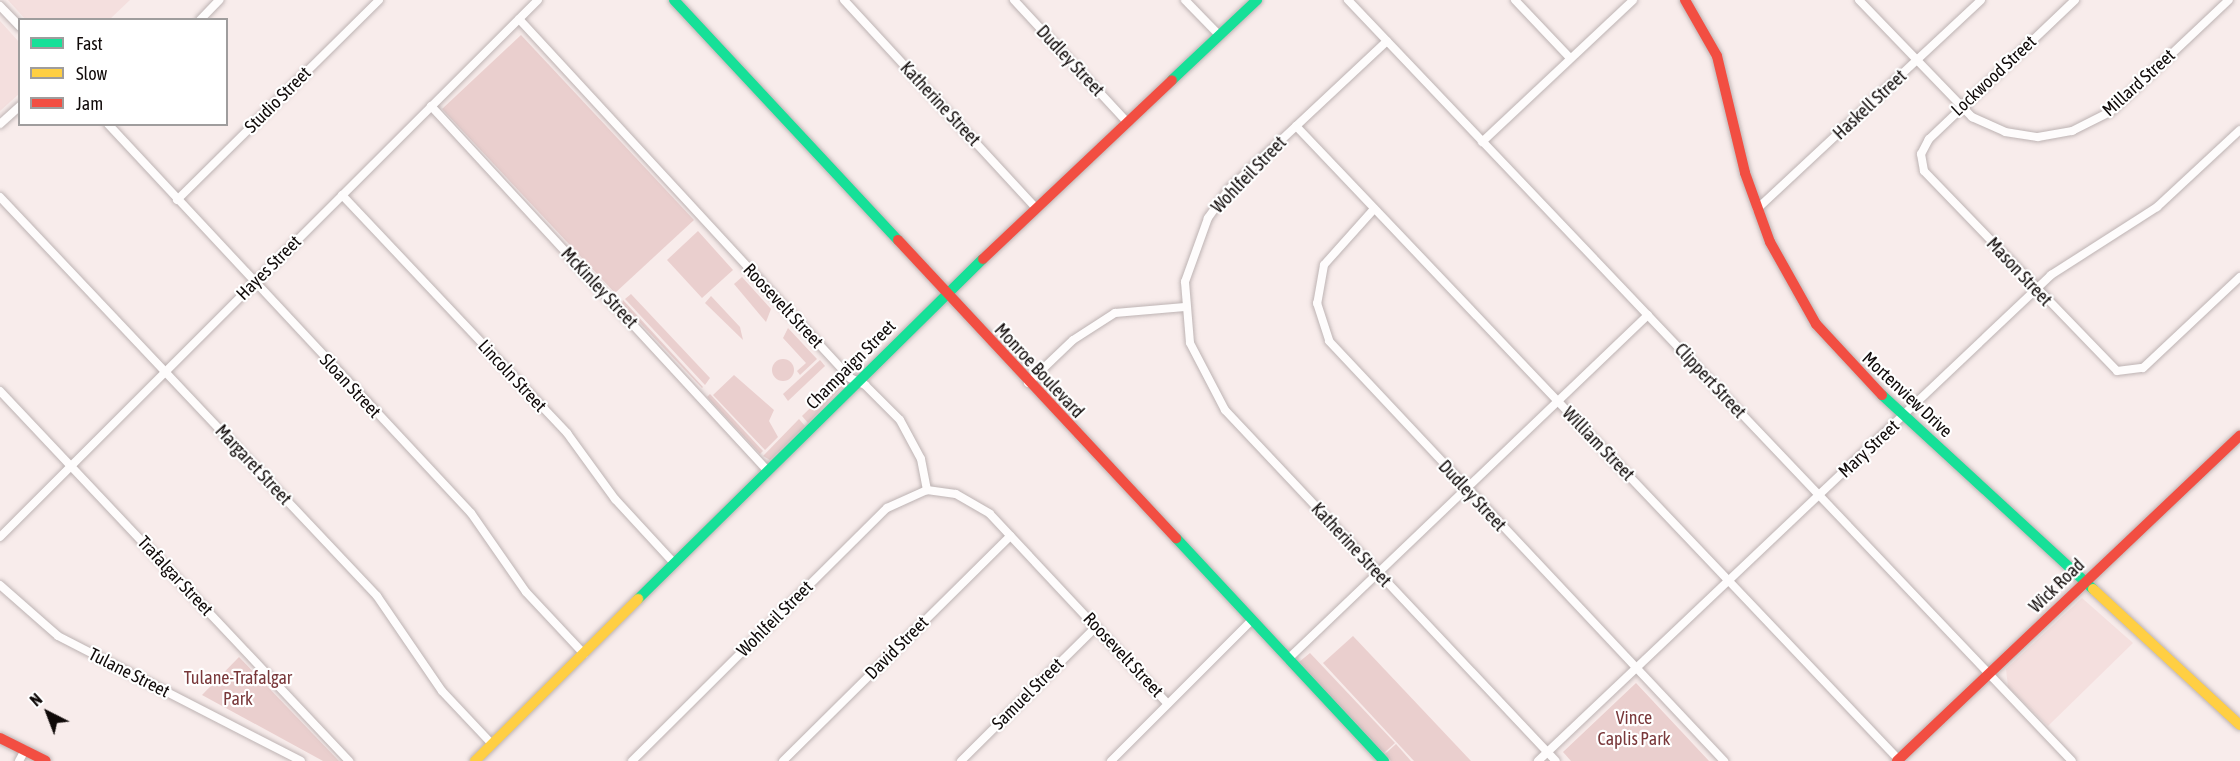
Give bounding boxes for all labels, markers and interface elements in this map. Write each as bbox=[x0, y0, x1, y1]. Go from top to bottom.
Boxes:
legend bbox=[18, 18, 228, 126]
street label: Dudley Street bbox=[1032, 21, 1108, 101]
street label: Lockwood Street bbox=[1947, 31, 2041, 121]
text: Fast bbox=[76, 33, 103, 54]
street label: Millard Street bbox=[2098, 45, 2180, 121]
street label: Katherine Street bbox=[896, 57, 984, 151]
street label: Studio Street bbox=[240, 62, 316, 138]
text: Slow bbox=[76, 63, 107, 84]
street label: Haskell Street bbox=[1829, 66, 1911, 144]
text: Jam bbox=[76, 93, 103, 114]
street label: Wohlfeil Street bbox=[1207, 132, 1291, 218]
street label: Hayes Street bbox=[232, 231, 306, 305]
street label: Mason Street bbox=[1982, 233, 2056, 311]
street label: McKinley Street bbox=[556, 243, 642, 333]
street label: Roosevelt Street bbox=[738, 259, 828, 353]
street label: Champaign Street bbox=[802, 316, 900, 414]
street label: Monroe Boulevard bbox=[990, 319, 1088, 423]
street label: Lincoln Street bbox=[473, 336, 551, 416]
street label: Clippert Street bbox=[1670, 339, 1750, 423]
street label: Mortenview Drive bbox=[1857, 348, 1957, 442]
street label: Sloan Street bbox=[315, 350, 385, 422]
street label: William Street bbox=[1558, 403, 1638, 485]
street label: Mary Street bbox=[1834, 415, 1904, 483]
street label: Margaret Street bbox=[210, 420, 296, 510]
street label: Dudley Street bbox=[1434, 456, 1510, 536]
street label: Katherine Street bbox=[1307, 498, 1395, 592]
street label: Trafalgar Street bbox=[133, 532, 217, 620]
street label: Wick Road bbox=[2025, 554, 2089, 618]
street label: Wohlfeil Street bbox=[733, 577, 817, 661]
street label: Roosevelt Street bbox=[1078, 608, 1168, 702]
street label: David Street bbox=[861, 612, 933, 684]
street label: Tulane Street bbox=[85, 643, 173, 703]
street label: Samuel Street bbox=[988, 654, 1068, 734]
park label: Tulane-Trafalgar Park bbox=[184, 668, 292, 710]
north arrow bbox=[18, 683, 78, 743]
text: N bbox=[26, 690, 45, 709]
park label: Vince Caplis Park bbox=[1598, 708, 1670, 750]

